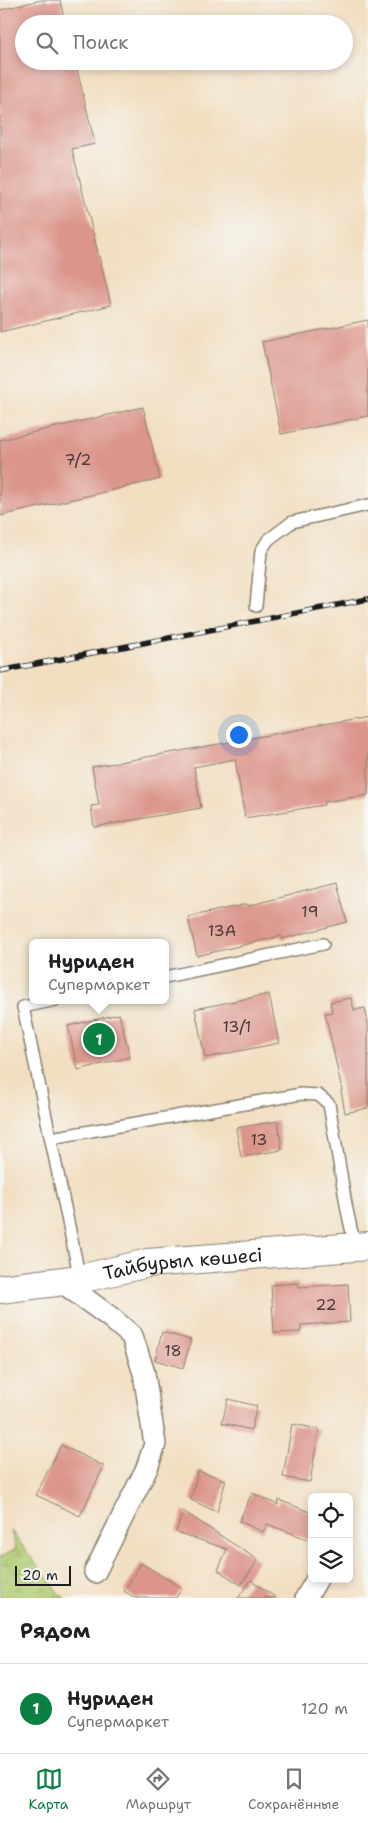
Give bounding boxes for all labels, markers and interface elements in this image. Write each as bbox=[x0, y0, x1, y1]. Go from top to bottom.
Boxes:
search box bbox=[15, 15, 353, 70]
icon: search bbox=[33, 29, 61, 57]
text: Поиск bbox=[73, 30, 128, 55]
house number: 7/2 bbox=[64, 449, 92, 470]
your location bbox=[226, 722, 252, 748]
house number: 19 bbox=[301, 901, 319, 922]
house number: 13А bbox=[208, 920, 236, 941]
popup bbox=[29, 939, 169, 1004]
text: Нуриден bbox=[48, 949, 135, 974]
text: Супермаркет bbox=[48, 974, 150, 995]
house number: 13/1 bbox=[222, 1016, 252, 1037]
pin: 1 bbox=[83, 1020, 115, 1058]
house number: 13 bbox=[250, 1129, 268, 1150]
street label: Тайбурыл көшесі bbox=[101, 1242, 263, 1286]
house number: 22 bbox=[315, 1294, 337, 1315]
house number: 18 bbox=[164, 1340, 182, 1361]
map controls bbox=[308, 1493, 353, 1583]
button: locate bbox=[308, 1493, 353, 1538]
button: layers bbox=[308, 1538, 353, 1583]
scale bar bbox=[15, 1563, 71, 1586]
text: 20 m bbox=[22, 1566, 58, 1584]
text: Рядом bbox=[20, 1617, 90, 1645]
text: Нуриден bbox=[67, 1686, 154, 1711]
text: 1 bbox=[32, 1698, 40, 1719]
text: 120 m bbox=[301, 1698, 348, 1719]
text: Супермаркет bbox=[67, 1711, 169, 1732]
tab: Карта bbox=[29, 1765, 69, 1813]
tab: Маршрут bbox=[126, 1765, 191, 1813]
tab: Сохранённые bbox=[248, 1765, 339, 1813]

